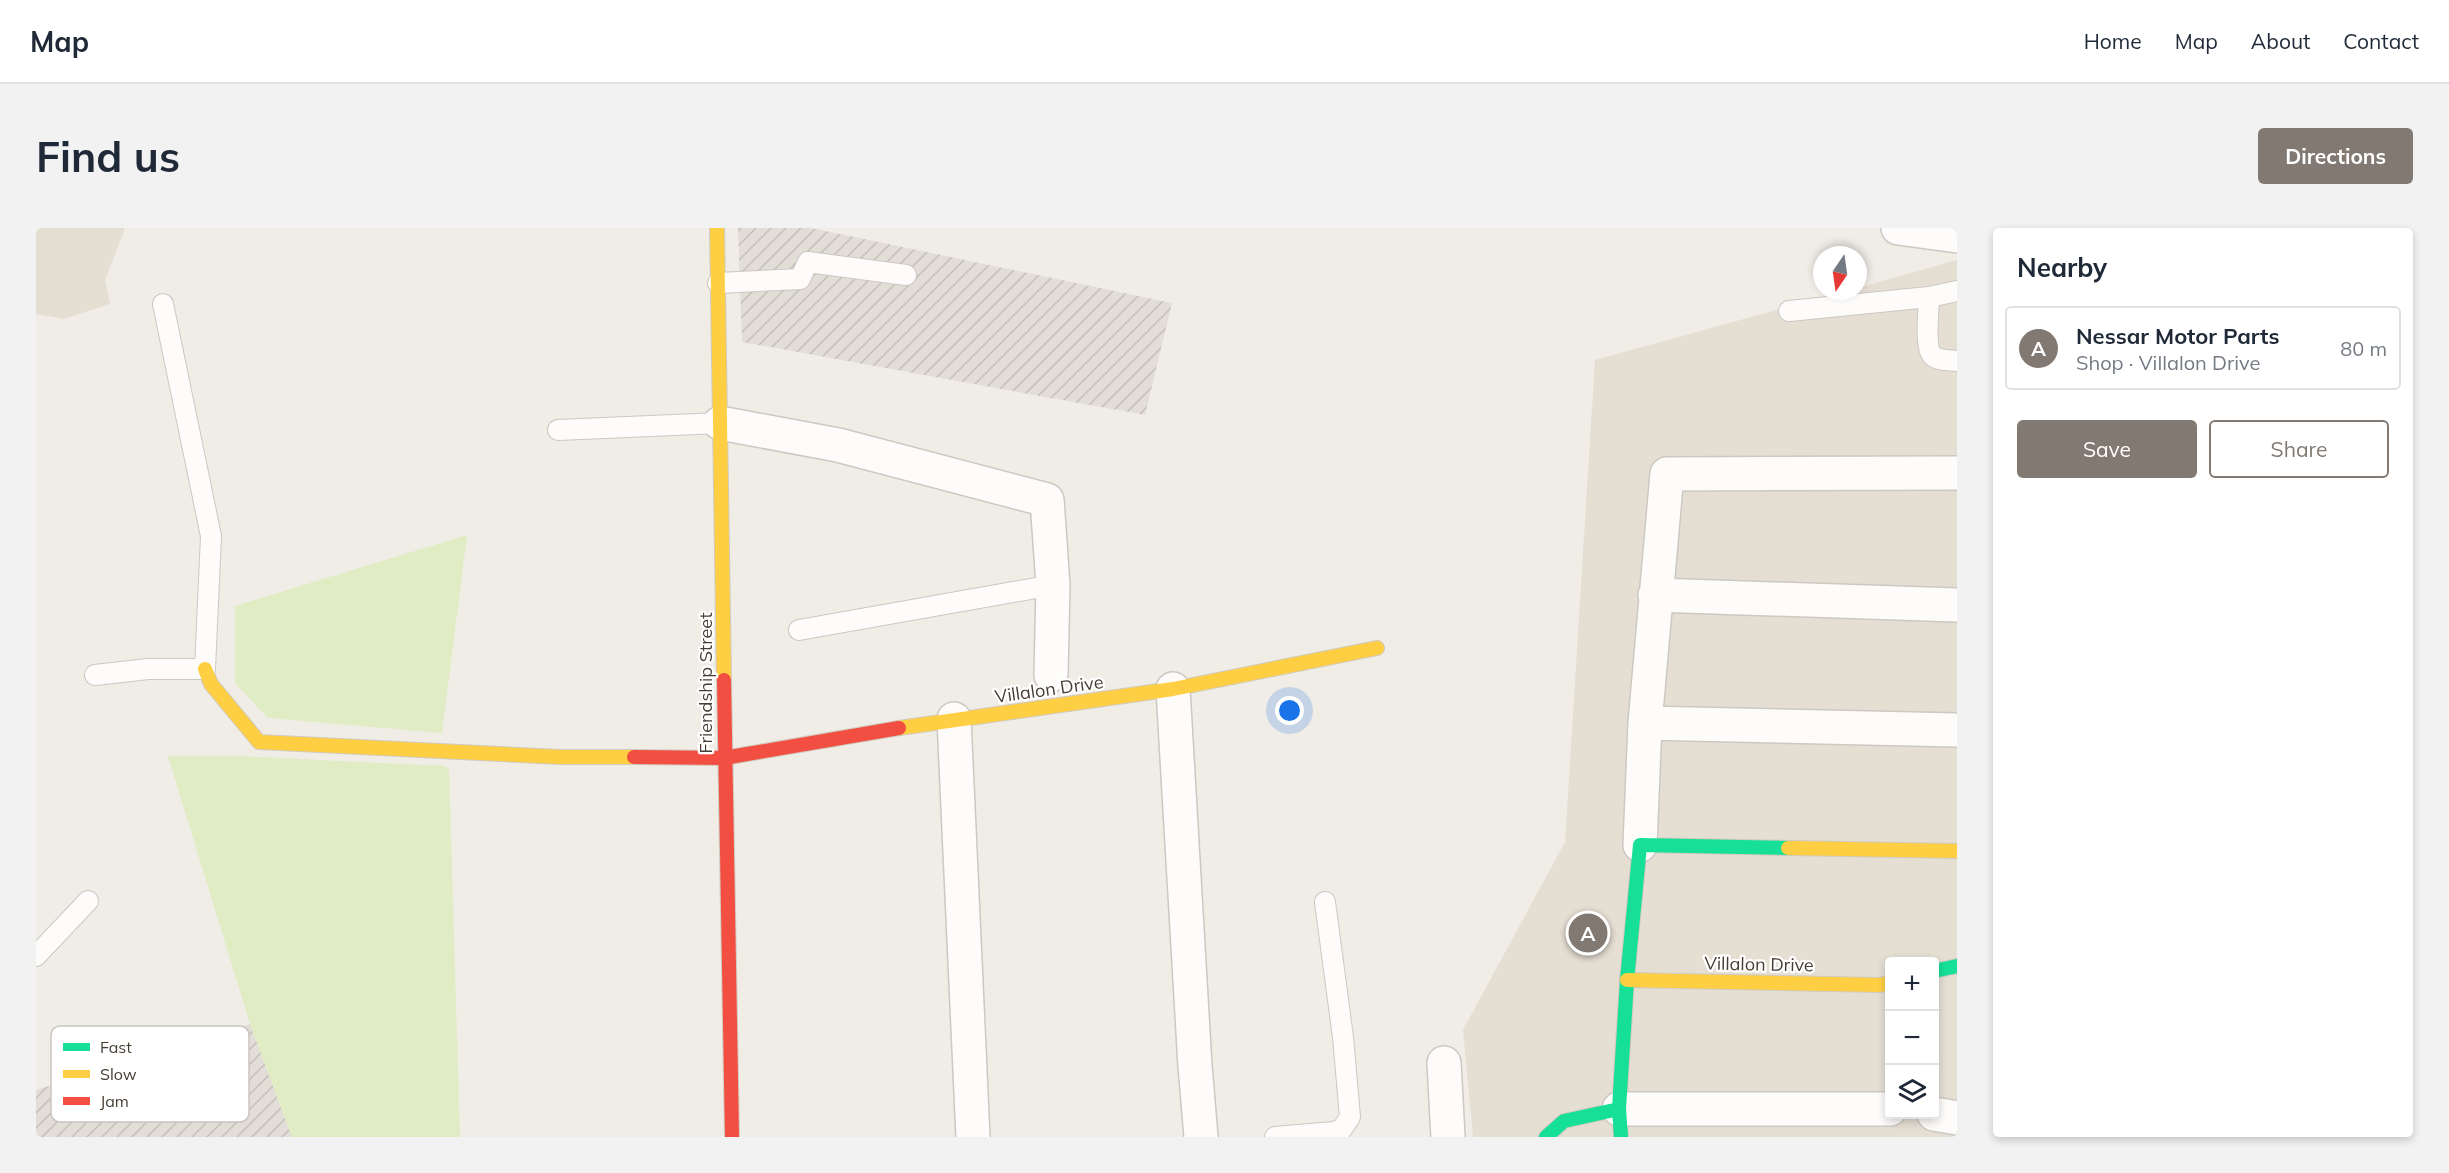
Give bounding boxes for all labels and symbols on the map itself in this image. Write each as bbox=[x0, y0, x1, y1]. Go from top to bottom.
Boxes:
north arrow bbox=[1813, 246, 1867, 300]
street label: Friendship Street bbox=[694, 613, 717, 753]
street label: Villalon Drive bbox=[993, 670, 1105, 708]
your location bbox=[1275, 696, 1304, 725]
pin: A bbox=[1568, 910, 1608, 956]
street label: Villalon Drive bbox=[1704, 952, 1814, 976]
legend bbox=[51, 1026, 249, 1122]
text: Fast bbox=[100, 1037, 132, 1057]
text: Slow bbox=[100, 1064, 137, 1084]
text: Jam bbox=[100, 1091, 129, 1111]

